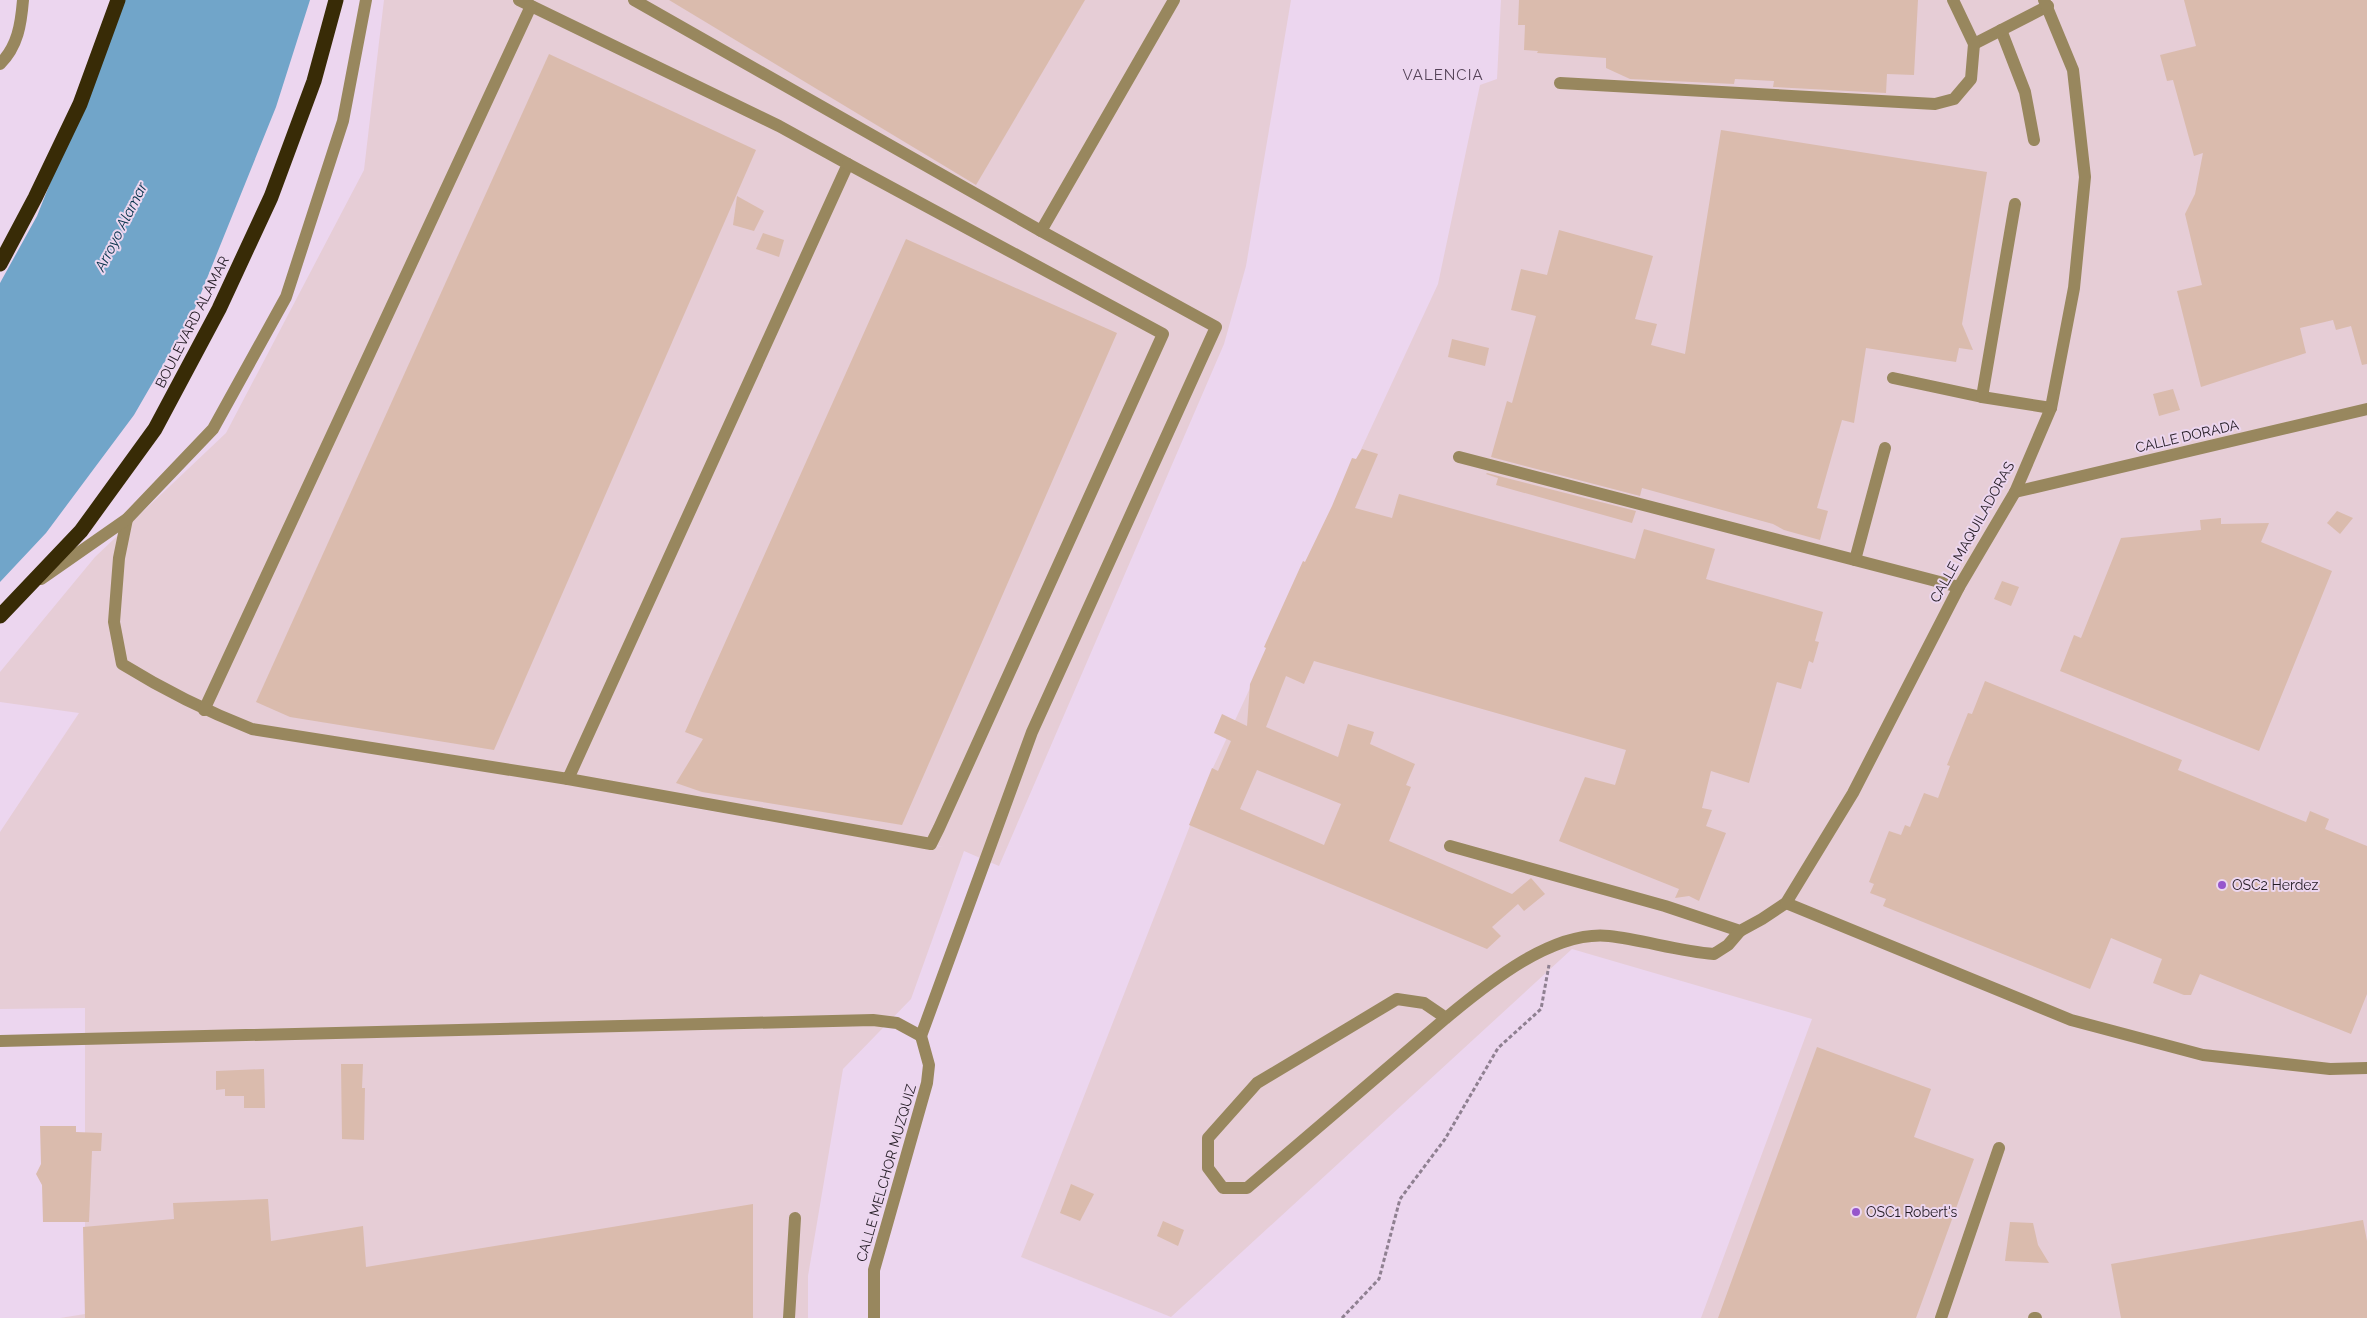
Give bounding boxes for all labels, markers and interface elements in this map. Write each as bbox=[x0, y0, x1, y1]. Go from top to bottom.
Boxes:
district label: VALENCIA bbox=[1402, 66, 1484, 84]
water label: Arroyo Alamar bbox=[90, 179, 151, 275]
street label: BOULEVARD ALAMAR bbox=[152, 254, 232, 390]
street label: CALLE DORADA bbox=[2134, 416, 2241, 456]
street label: CALLE MAQUILADORAS bbox=[1927, 458, 2018, 605]
place label: OSC2 Herdez bbox=[2232, 877, 2318, 893]
marker: OSC2 Herdez bbox=[2216, 879, 2228, 891]
street label: CALLE MELCHOR MUZQUIZ bbox=[853, 1082, 919, 1264]
place label: OSC1 Robert's bbox=[1866, 1204, 1958, 1220]
marker: OSC1 Robert's bbox=[1850, 1206, 1862, 1218]

